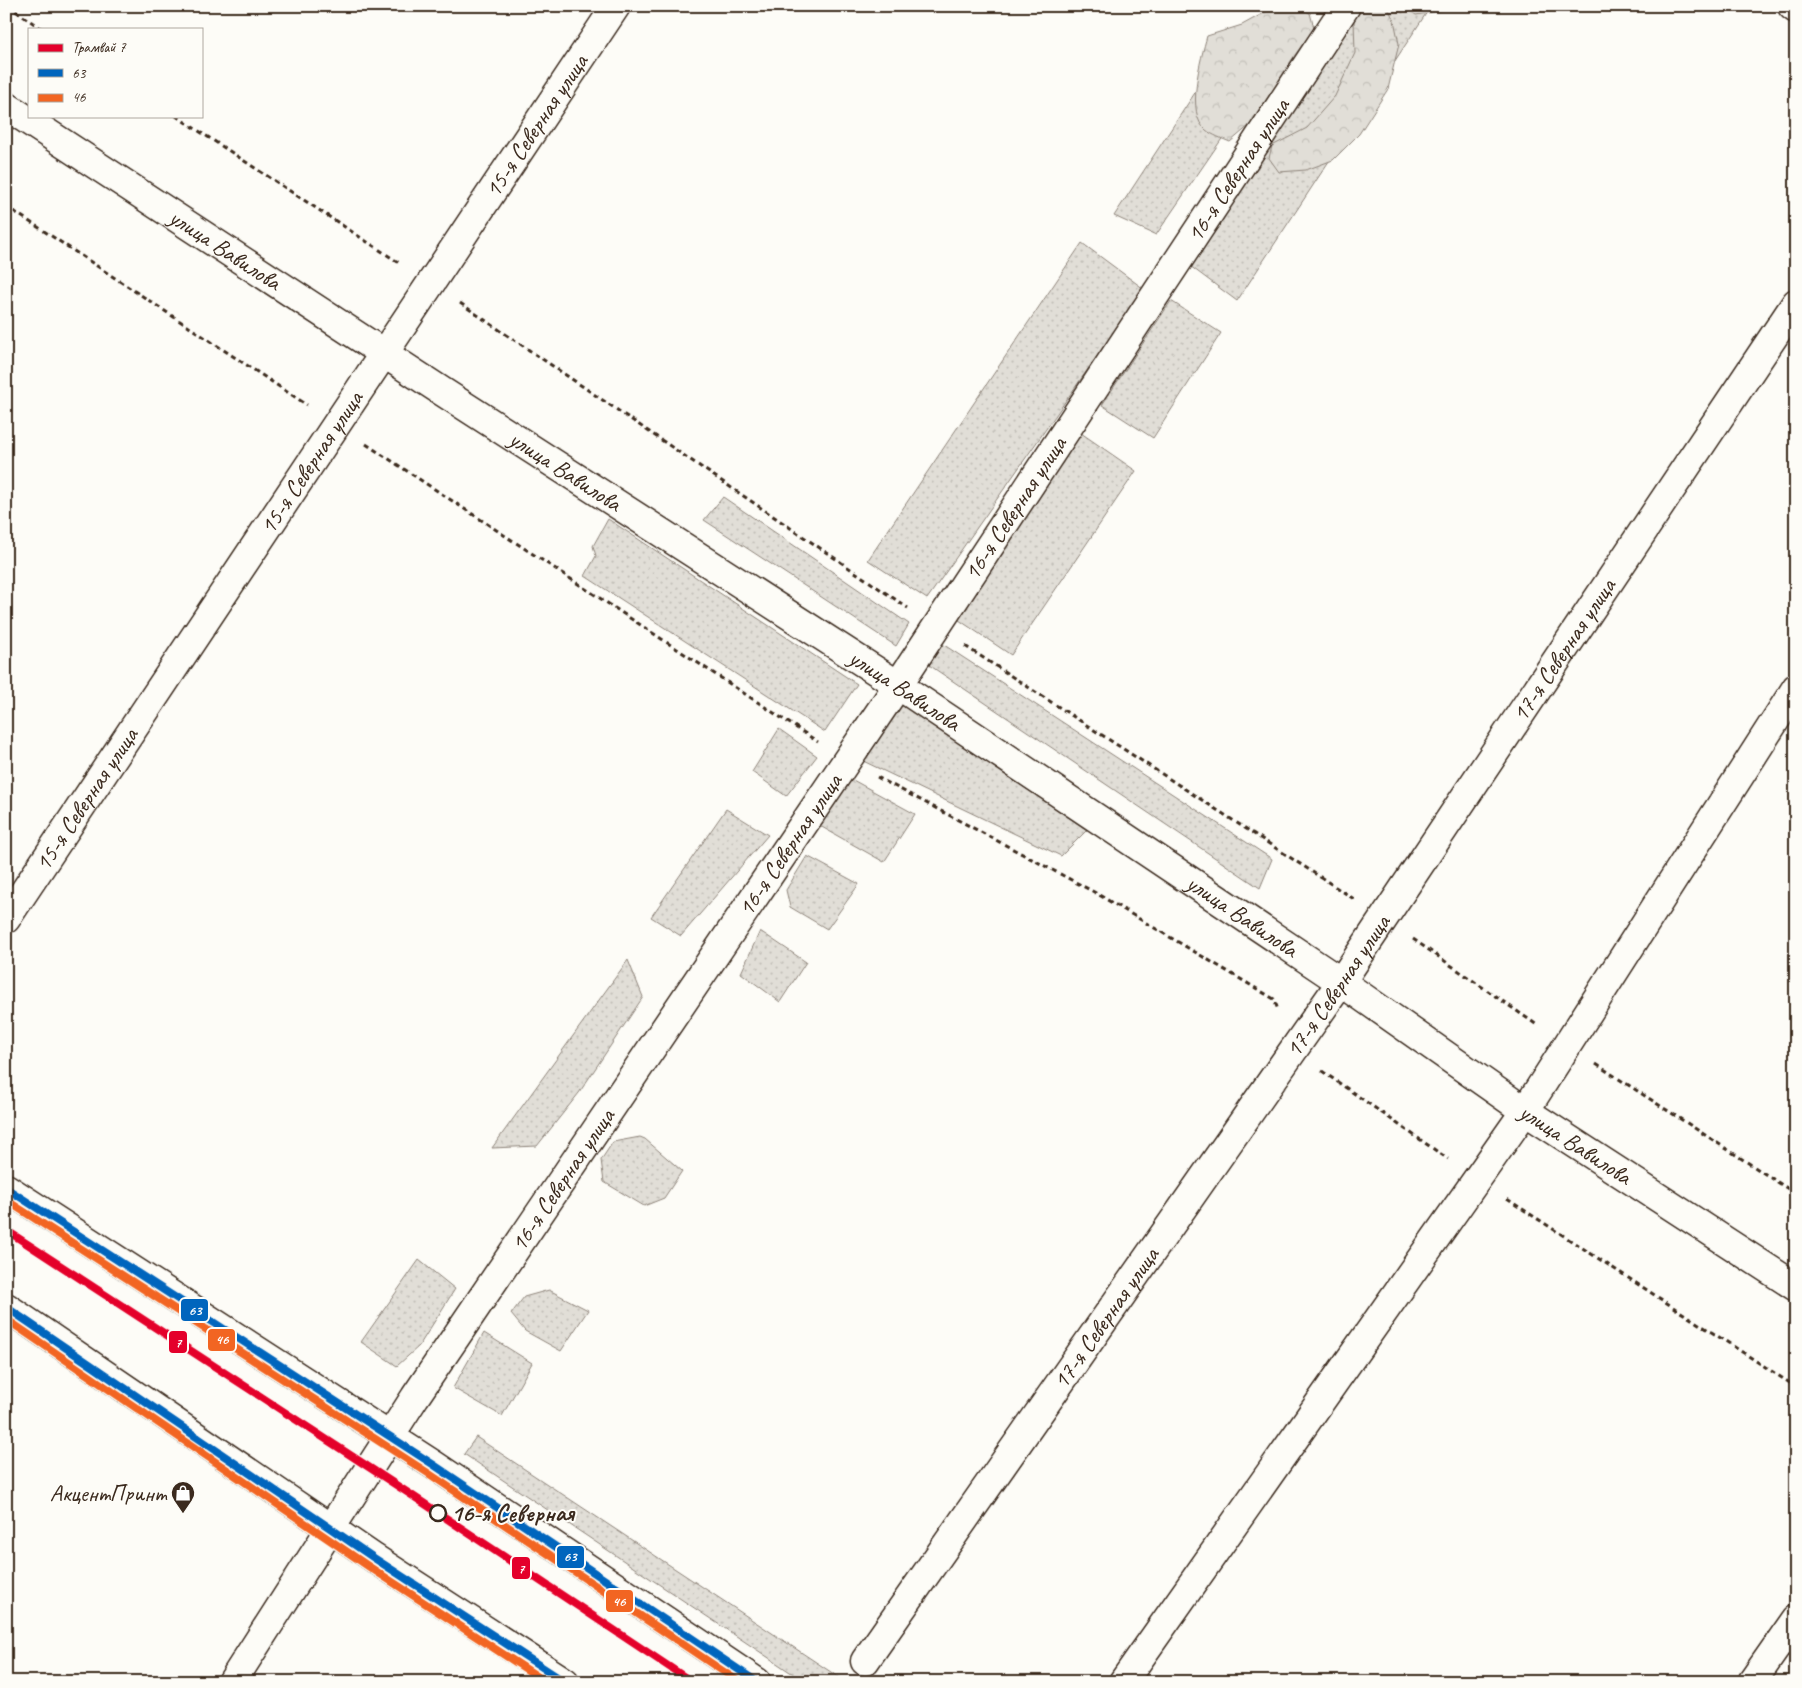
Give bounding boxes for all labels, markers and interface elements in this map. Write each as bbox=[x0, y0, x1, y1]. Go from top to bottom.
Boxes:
legend bbox=[28, 28, 202, 118]
text: Трамвай 7 bbox=[72, 38, 127, 57]
street label: 15-я Северная улица bbox=[478, 47, 595, 203]
text: 63 bbox=[72, 64, 87, 83]
text: 46 bbox=[72, 88, 87, 107]
street label: 16-я Северная улица bbox=[1180, 92, 1297, 247]
street label: улица Вавилова bbox=[162, 201, 288, 298]
street label: 15-я Северная улица bbox=[253, 384, 370, 540]
street label: улица Вавилова bbox=[502, 423, 629, 519]
street label: 16-я Северная улица bbox=[957, 430, 1074, 585]
street label: 17-я Северная улица bbox=[1505, 572, 1623, 727]
street label: улица Вавилова bbox=[842, 641, 968, 739]
street label: 15-я Северная улица bbox=[28, 721, 145, 876]
street label: 16-я Северная улица bbox=[731, 767, 849, 922]
street label: улица Вавилова bbox=[1179, 867, 1305, 965]
street label: 17-я Северная улица bbox=[1278, 908, 1397, 1063]
street label: улица Вавилова bbox=[1512, 1096, 1639, 1192]
street label: 16-я Северная улица bbox=[503, 1102, 622, 1257]
street label: 17-я Северная улица bbox=[1046, 1240, 1166, 1394]
line badge: 63 bbox=[180, 1298, 209, 1322]
text: 63 bbox=[189, 1302, 203, 1319]
line badge: 46 bbox=[207, 1328, 236, 1352]
line badge: 7 bbox=[168, 1330, 188, 1354]
text: 46 bbox=[216, 1331, 230, 1348]
text: 7 bbox=[175, 1334, 183, 1351]
place label: АкцентПринт bbox=[50, 1478, 168, 1508]
shop icon: АкцентПринт bbox=[170, 1480, 196, 1514]
place label: 16-я Северная bbox=[451, 1498, 576, 1528]
marker: 16-я Северная bbox=[429, 1504, 447, 1522]
line badge: 63 bbox=[556, 1545, 585, 1569]
text: 63 bbox=[564, 1548, 578, 1565]
line badge: 7 bbox=[511, 1556, 531, 1580]
text: 7 bbox=[518, 1560, 526, 1577]
line badge: 46 bbox=[605, 1589, 634, 1613]
text: 46 bbox=[613, 1593, 627, 1610]

